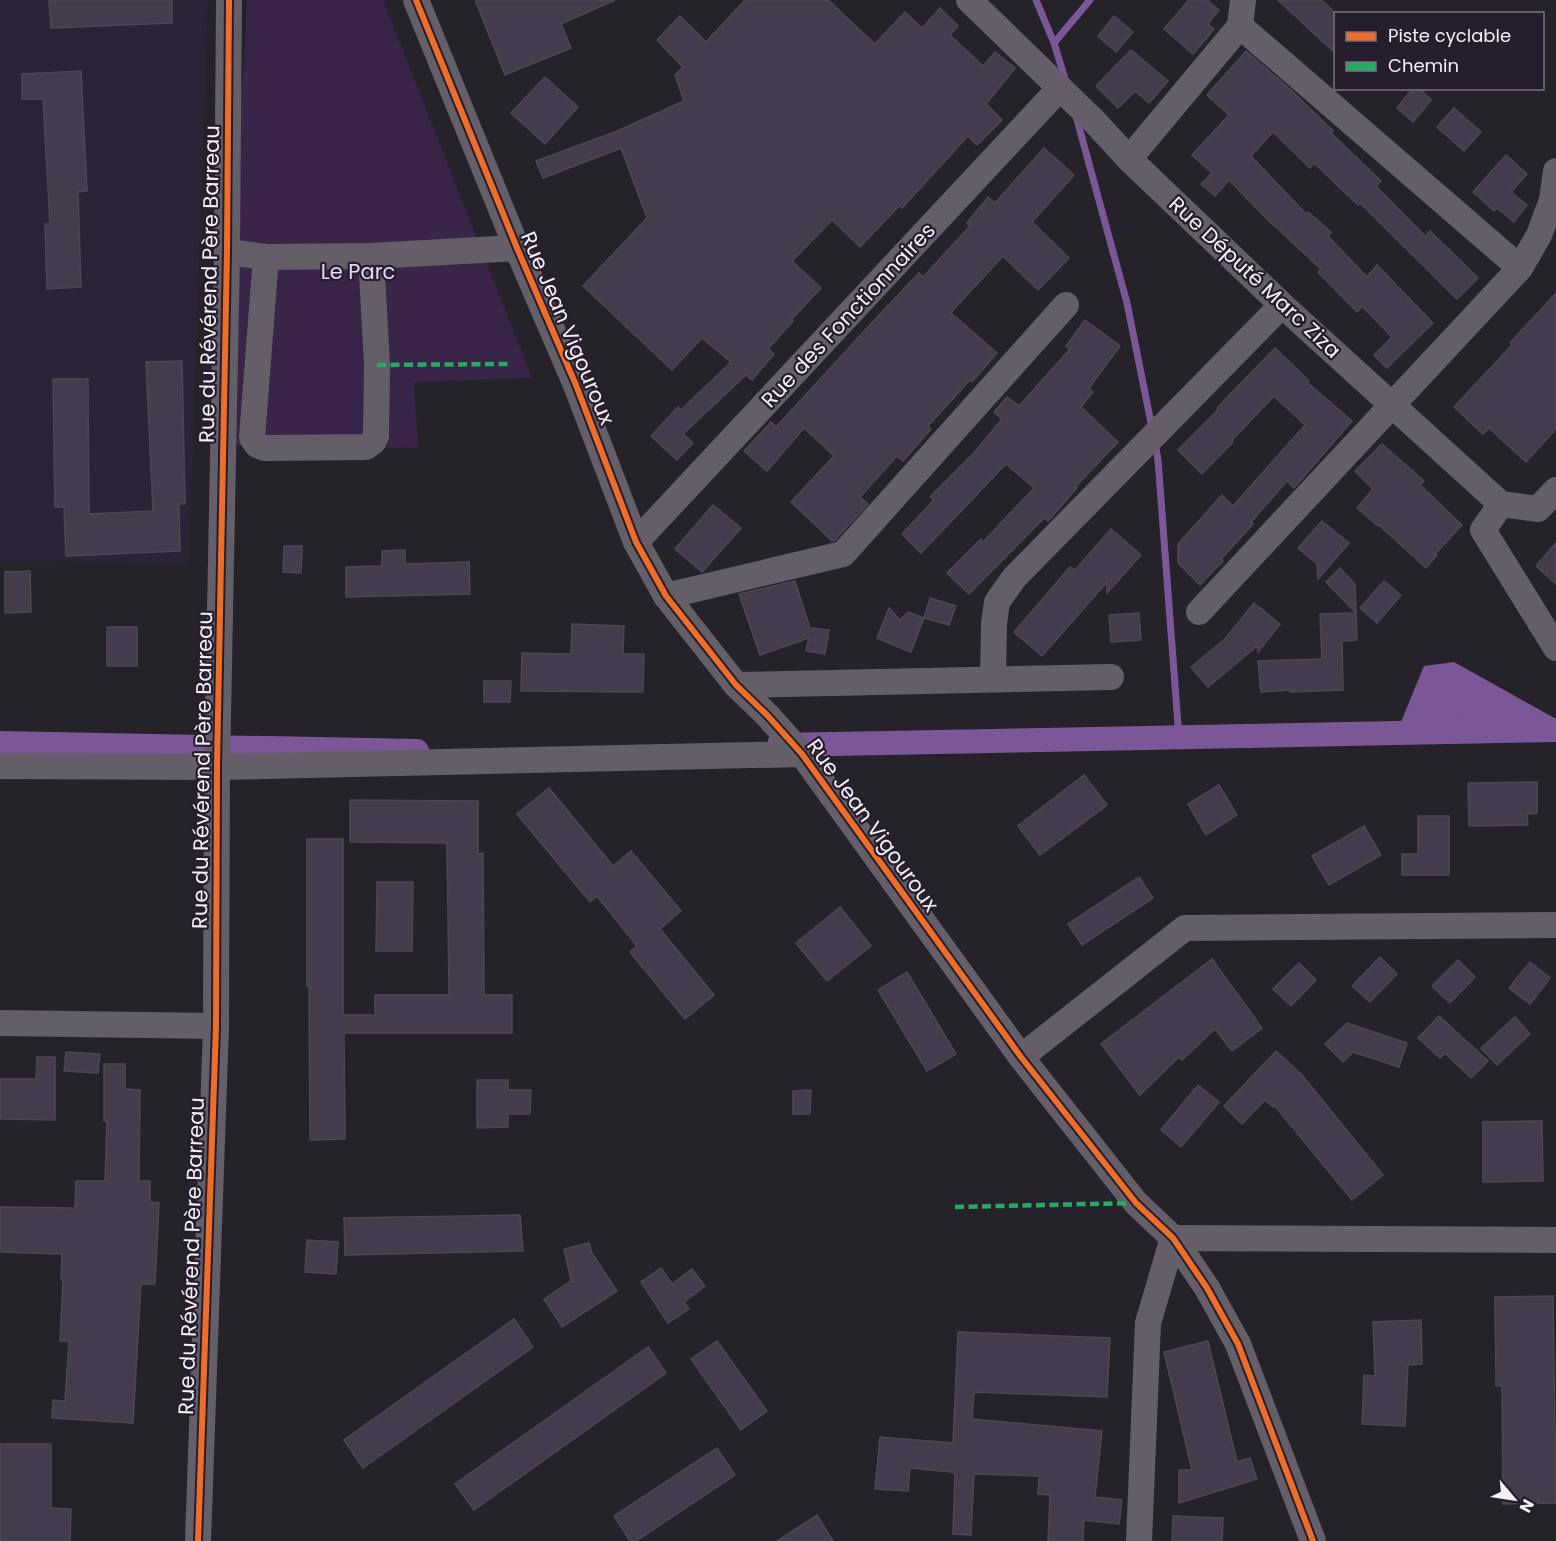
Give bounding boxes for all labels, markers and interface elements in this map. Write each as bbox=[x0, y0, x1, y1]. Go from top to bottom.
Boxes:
legend bbox=[1334, 12, 1544, 90]
text: Piste cyclable bbox=[1388, 23, 1511, 48]
text: Chemin bbox=[1388, 53, 1459, 78]
street label: Rue du Révérend Père Barreau bbox=[192, 125, 226, 443]
street label: Rue Député Marc Ziza bbox=[1163, 190, 1347, 364]
street label: Rue des Fonctionnaires bbox=[754, 216, 942, 414]
street label: Rue Jean Vigouroux bbox=[514, 227, 622, 429]
park label: Le Parc bbox=[321, 257, 395, 286]
street label: Rue du Révérend Père Barreau bbox=[185, 611, 219, 929]
street label: Rue Jean Vigouroux bbox=[800, 733, 946, 917]
street label: Rue du Révérend Père Barreau bbox=[171, 1097, 211, 1415]
north arrow bbox=[1484, 1469, 1544, 1529]
text: N bbox=[1514, 1495, 1540, 1517]

